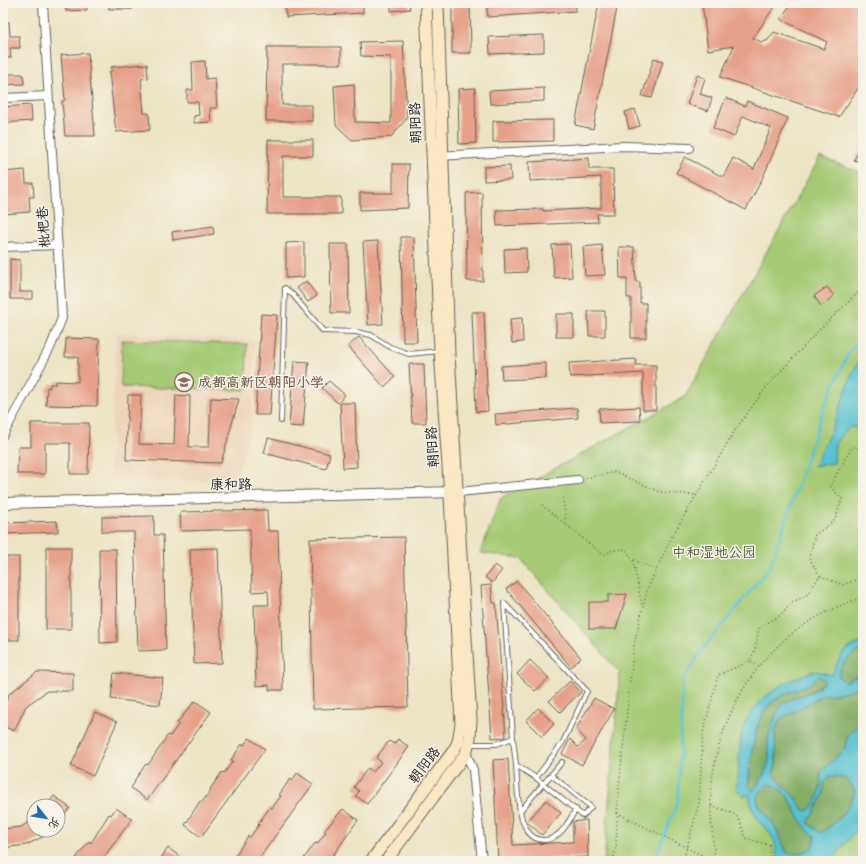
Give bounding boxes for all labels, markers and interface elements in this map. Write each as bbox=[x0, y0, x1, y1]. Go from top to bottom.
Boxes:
street label: 朝阳路 bbox=[406, 102, 425, 144]
street label: 枇杷巷 bbox=[33, 204, 53, 249]
school or university icon: 成都高新区朝阳小学 bbox=[173, 371, 195, 393]
place label: 成都高新区朝阳小学 bbox=[198, 374, 324, 391]
street label: 朝阳路 bbox=[423, 425, 442, 469]
street label: 康和路 bbox=[210, 476, 252, 493]
park label: 中和湿地公园 bbox=[672, 544, 756, 561]
street label: 朝阳路 bbox=[405, 743, 444, 787]
north arrow bbox=[26, 798, 66, 838]
text: 北 bbox=[46, 815, 63, 831]

